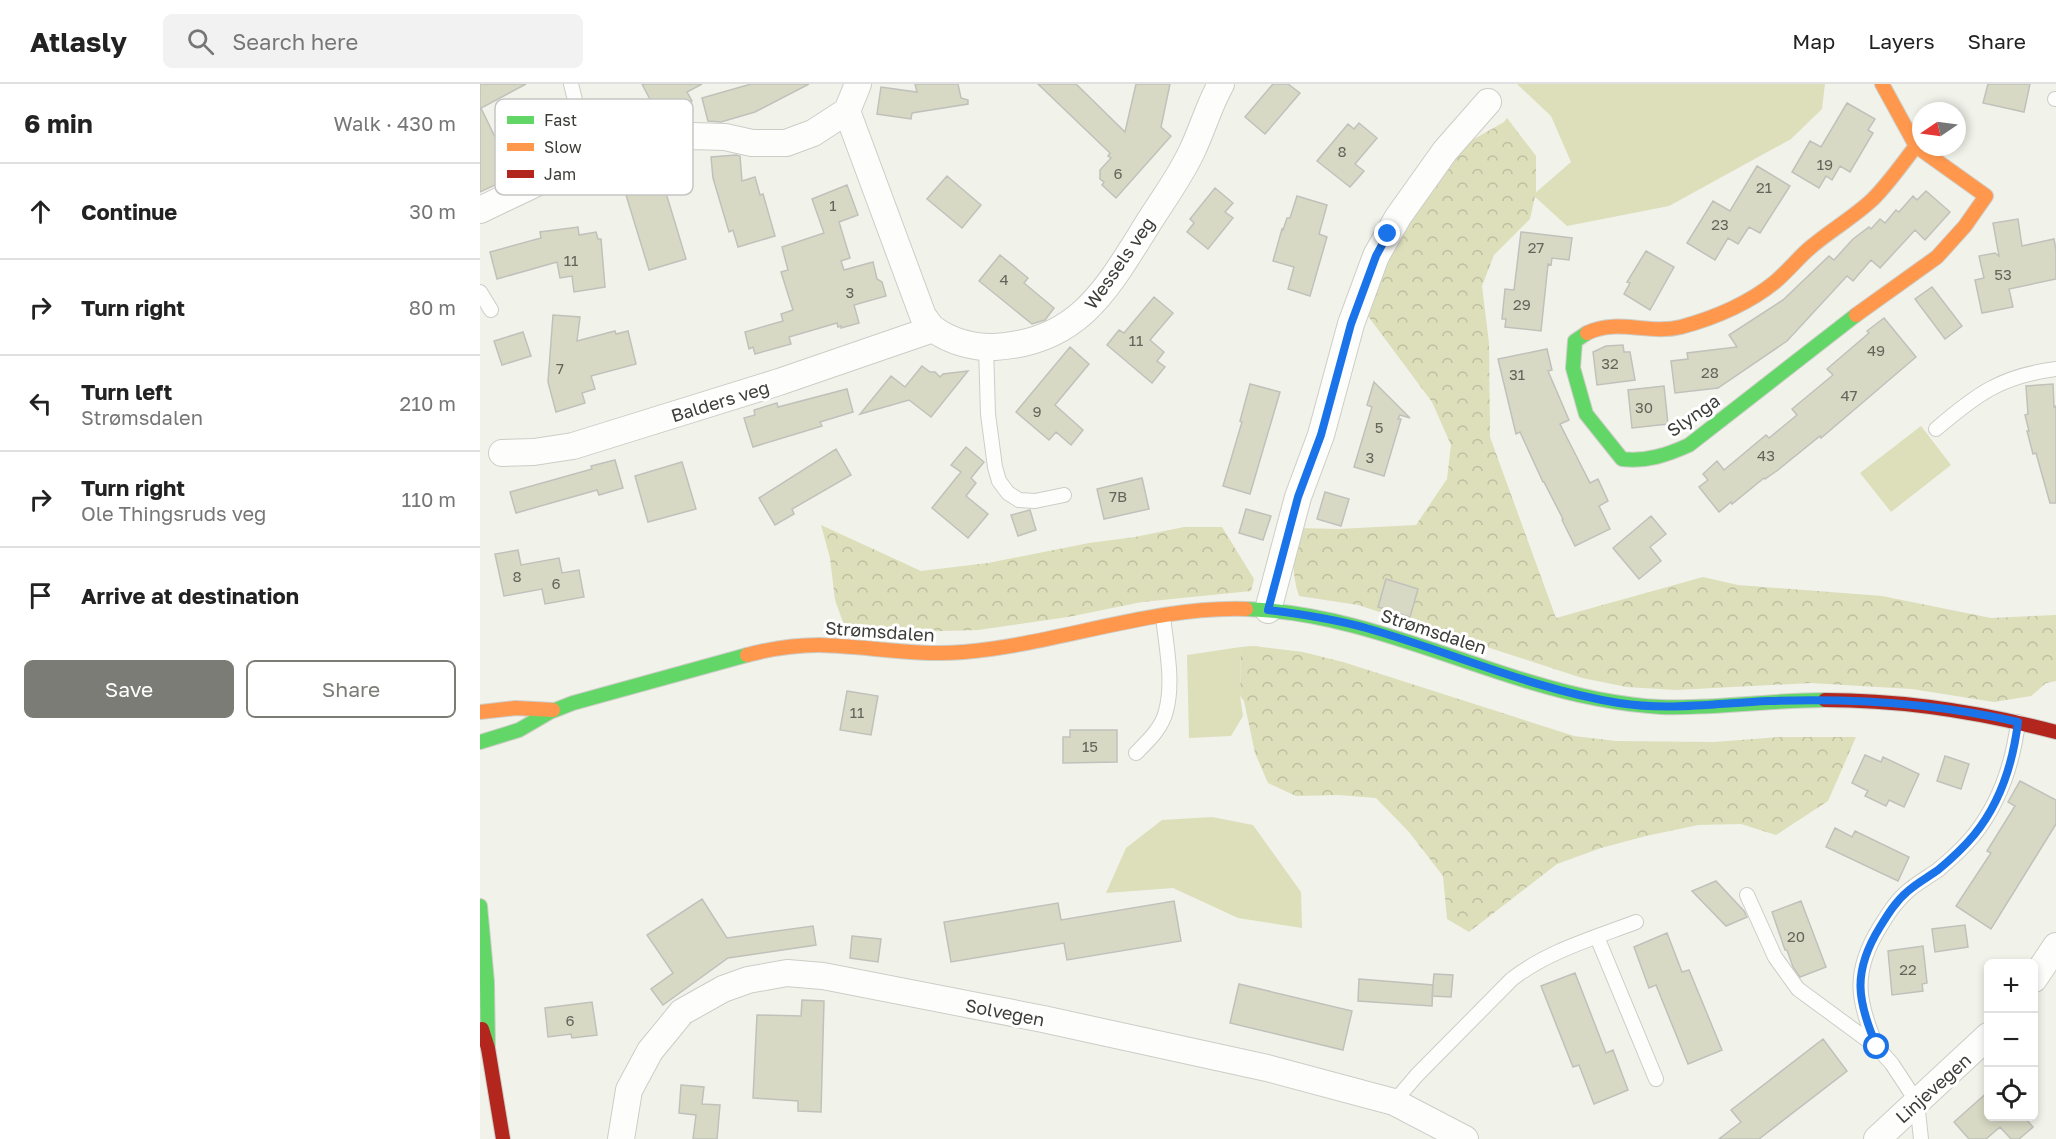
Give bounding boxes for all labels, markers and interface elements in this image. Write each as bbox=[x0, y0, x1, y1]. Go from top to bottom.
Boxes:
search box bbox=[163, 14, 583, 68]
text: Atlasly bbox=[30, 25, 127, 58]
icon: search bbox=[184, 25, 217, 58]
text: Search here bbox=[232, 28, 358, 55]
text: Map bbox=[1792, 28, 1835, 54]
text: Layers bbox=[1868, 28, 1935, 54]
text: Share bbox=[1968, 28, 2026, 54]
legend bbox=[495, 99, 693, 195]
north arrow bbox=[1912, 102, 1966, 156]
text: 6 min bbox=[24, 108, 93, 139]
text: Fast bbox=[544, 110, 577, 130]
text: Walk · 430 m bbox=[334, 111, 456, 135]
text: Slow bbox=[544, 137, 582, 157]
house number: 8 bbox=[1337, 142, 1347, 160]
house number: 19 bbox=[1817, 155, 1833, 173]
text: Jam bbox=[544, 164, 576, 184]
house number: 6 bbox=[1113, 164, 1123, 182]
house number: 21 bbox=[1756, 178, 1772, 196]
icon: ahead bbox=[24, 195, 57, 228]
house number: 1 bbox=[829, 196, 837, 214]
text: Continue bbox=[81, 198, 177, 225]
text: 30 m bbox=[409, 199, 456, 223]
street label: Wessels veg bbox=[1079, 213, 1159, 313]
house number: 23 bbox=[1711, 215, 1729, 233]
route end bbox=[1374, 220, 1400, 246]
house number: 27 bbox=[1528, 238, 1544, 256]
house number: 11 bbox=[564, 251, 578, 269]
house number: 53 bbox=[1994, 265, 2012, 283]
house number: 4 bbox=[999, 270, 1009, 288]
house number: 3 bbox=[846, 283, 854, 301]
icon: right bbox=[24, 291, 57, 324]
text: Turn right bbox=[81, 294, 185, 321]
text: 80 m bbox=[409, 295, 456, 319]
house number: 29 bbox=[1513, 295, 1531, 313]
house number: 11 bbox=[1129, 331, 1143, 349]
house number: 49 bbox=[1867, 341, 1885, 359]
house number: 32 bbox=[1601, 354, 1619, 372]
house number: 7 bbox=[556, 359, 564, 377]
house number: 28 bbox=[1701, 363, 1719, 381]
house number: 31 bbox=[1509, 365, 1525, 383]
street label: Balders veg bbox=[668, 376, 772, 426]
text: Turn left bbox=[81, 378, 172, 405]
house number: 47 bbox=[1840, 386, 1858, 404]
icon: left bbox=[24, 387, 57, 420]
street label: Slynga bbox=[1662, 389, 1724, 441]
text: 210 m bbox=[400, 391, 456, 415]
house number: 30 bbox=[1635, 398, 1653, 416]
house number: 9 bbox=[1032, 402, 1042, 420]
text: Strømsdalen bbox=[81, 405, 203, 429]
house number: 5 bbox=[1375, 418, 1383, 436]
house number: 43 bbox=[1757, 446, 1775, 464]
house number: 3 bbox=[1366, 448, 1374, 466]
text: Turn right bbox=[81, 474, 185, 501]
icon: right bbox=[24, 483, 57, 516]
text: 110 m bbox=[402, 487, 456, 511]
house number: 7B bbox=[1109, 487, 1127, 505]
text: Ole Thingsruds veg bbox=[81, 501, 266, 525]
house number: 8 bbox=[512, 567, 522, 585]
house number: 6 bbox=[551, 574, 561, 592]
icon: arrive bbox=[24, 579, 57, 612]
text: Arrive at destination bbox=[81, 582, 299, 609]
street label: Strømsdalen bbox=[1378, 604, 1490, 658]
street label: Strømsdalen bbox=[824, 616, 936, 646]
button: Save bbox=[24, 660, 234, 718]
button: Share bbox=[246, 660, 456, 718]
house number: 11 bbox=[850, 703, 864, 721]
house number: 15 bbox=[1082, 737, 1098, 755]
house number: 20 bbox=[1787, 927, 1805, 945]
map controls bbox=[1984, 959, 2038, 1121]
button: + bbox=[1984, 959, 2038, 1013]
house number: 22 bbox=[1899, 960, 1917, 978]
street label: Solvegen bbox=[963, 994, 1047, 1030]
house number: 6 bbox=[565, 1011, 575, 1029]
button: − bbox=[1984, 1013, 2038, 1067]
route start bbox=[1863, 1033, 1889, 1059]
street label: Linjevegen bbox=[1891, 1048, 1975, 1128]
button: locate bbox=[1984, 1067, 2038, 1121]

